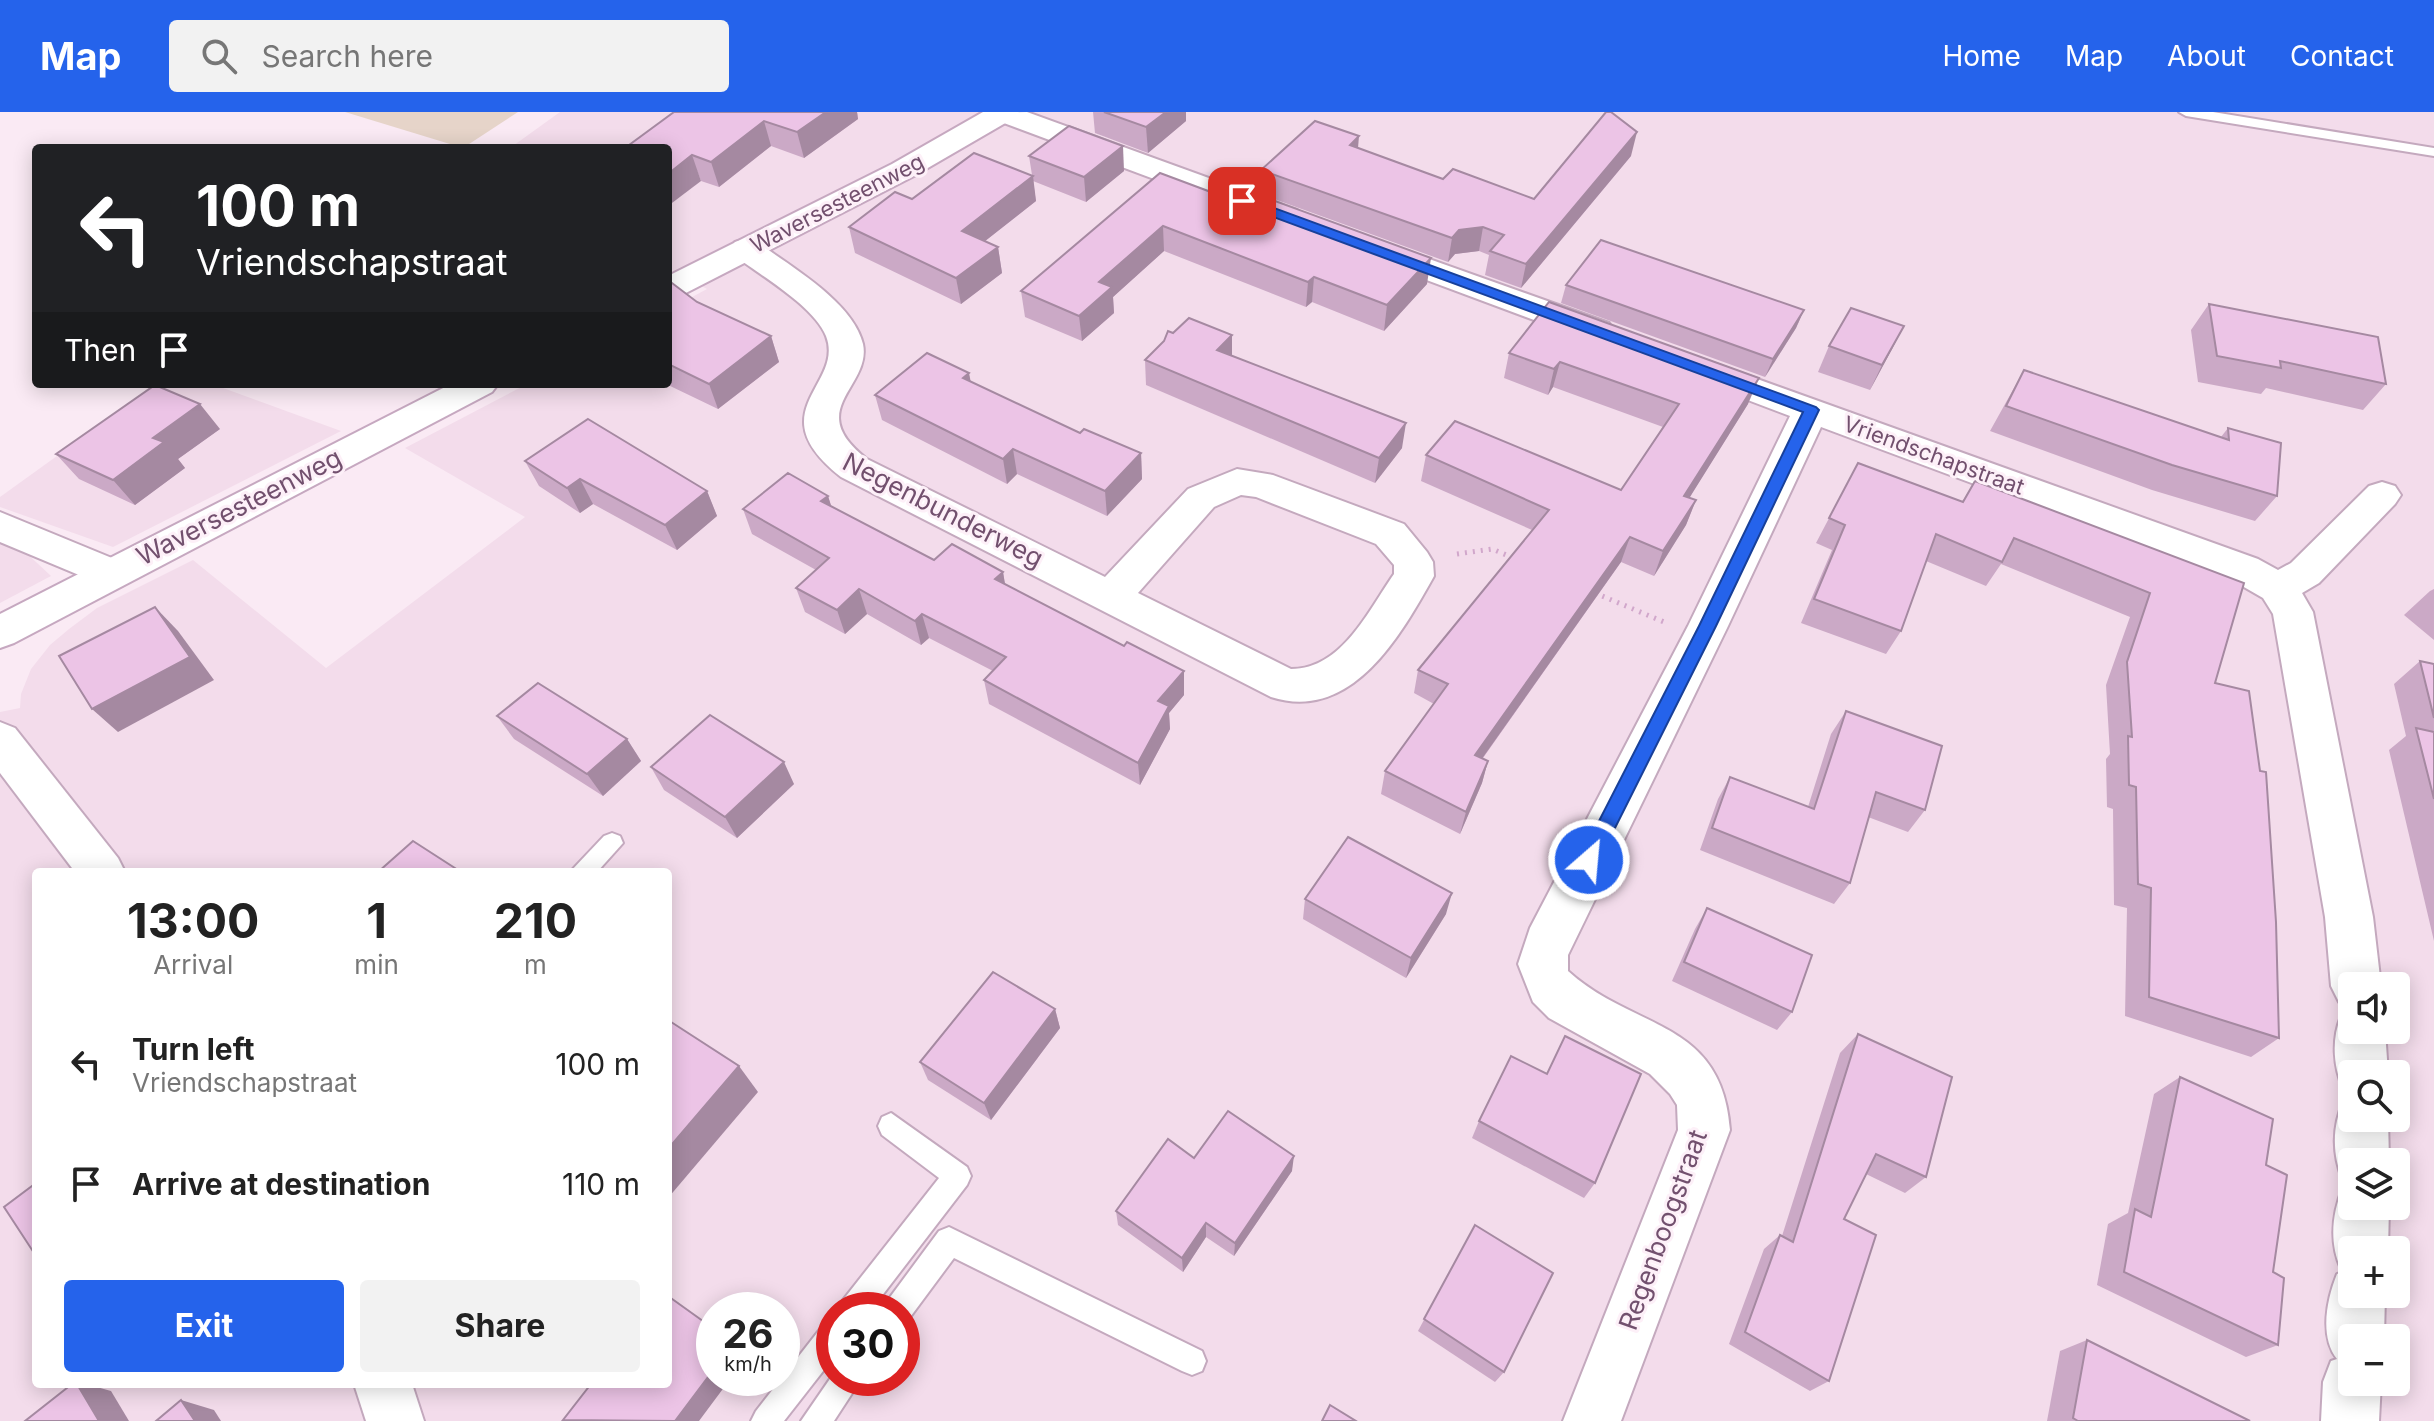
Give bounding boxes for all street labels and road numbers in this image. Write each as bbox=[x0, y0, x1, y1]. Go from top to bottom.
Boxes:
street label: Waversesteenweg bbox=[746, 148, 928, 258]
street label: Vriendschapstraat bbox=[1840, 410, 2028, 500]
street label: Waversesteenweg bbox=[131, 441, 347, 572]
street label: Negenbunderweg bbox=[838, 446, 1049, 574]
street label: Regenboogstraat bbox=[1612, 1126, 1713, 1334]

